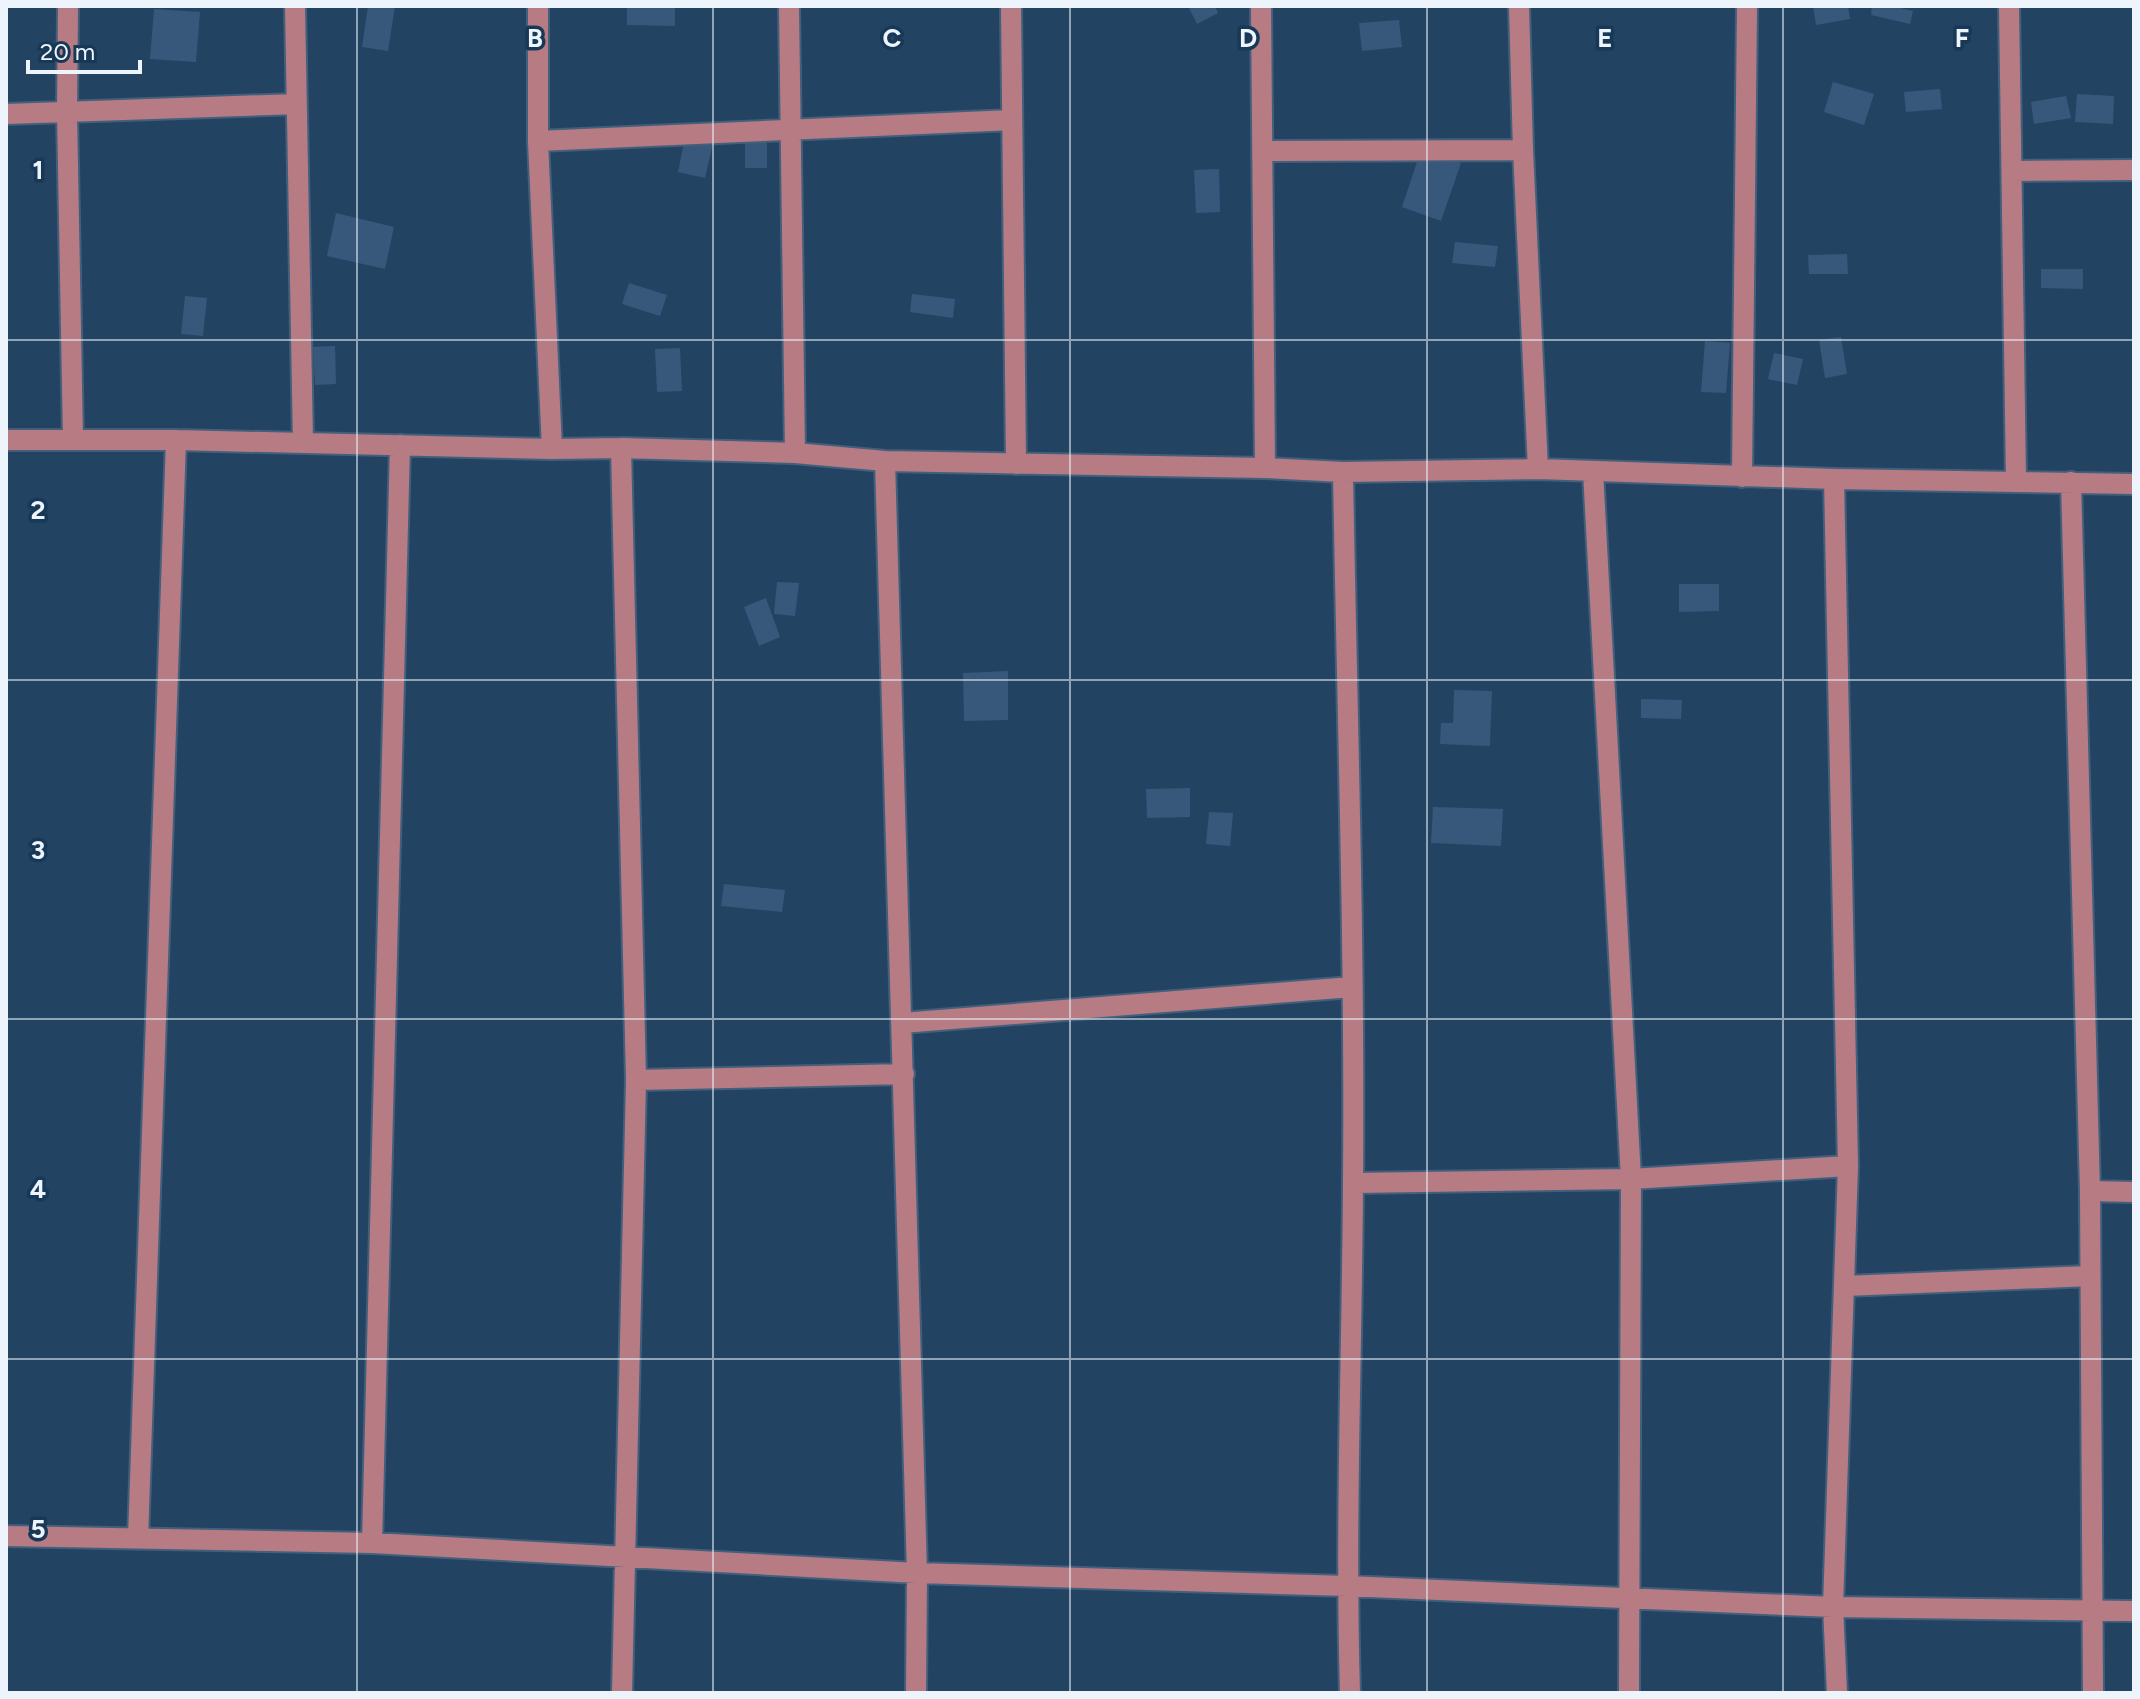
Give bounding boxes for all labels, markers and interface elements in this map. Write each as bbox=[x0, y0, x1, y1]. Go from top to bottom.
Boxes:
text: B bbox=[527, 22, 543, 54]
text: C bbox=[883, 22, 902, 54]
text: D bbox=[1239, 22, 1257, 54]
text: E bbox=[1597, 22, 1613, 54]
text: F bbox=[1955, 22, 1969, 54]
scale bar bbox=[28, 24, 140, 74]
text: 20 m bbox=[40, 37, 95, 66]
text: 1 bbox=[33, 154, 43, 186]
text: 2 bbox=[30, 494, 46, 526]
text: 3 bbox=[31, 834, 45, 866]
text: 4 bbox=[30, 1173, 46, 1205]
text: 5 bbox=[30, 1513, 46, 1545]

